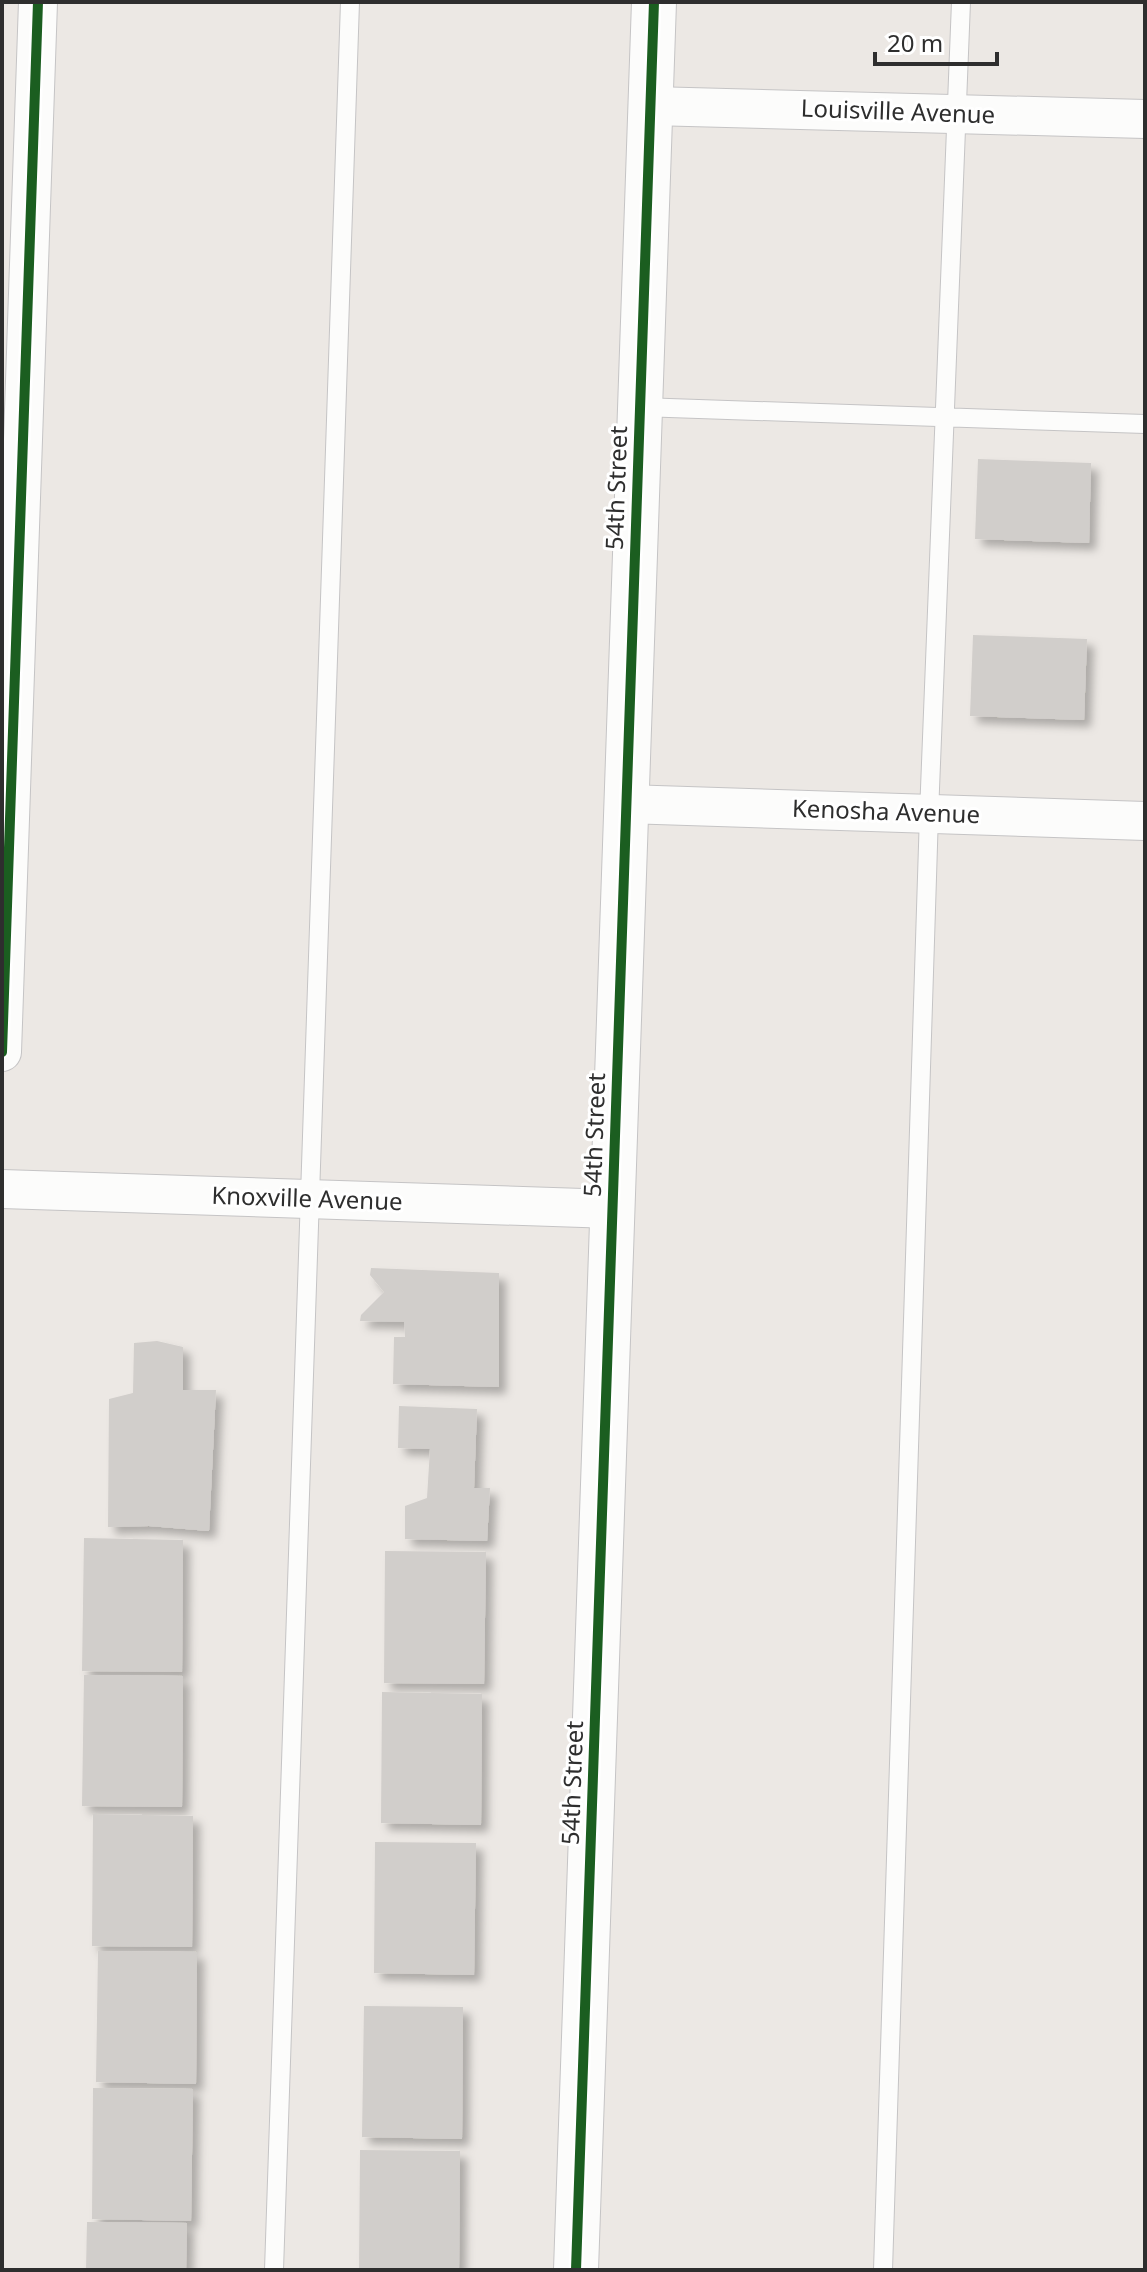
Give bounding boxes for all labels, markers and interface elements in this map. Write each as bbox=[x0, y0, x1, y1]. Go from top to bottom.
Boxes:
scale bar bbox=[875, 16, 997, 66]
text: 20 m bbox=[887, 26, 943, 59]
street label: Louisville Avenue bbox=[800, 91, 996, 130]
street label: 54th Street bbox=[597, 425, 634, 551]
street label: Kenosha Avenue bbox=[792, 791, 981, 830]
street label: 54th Street bbox=[575, 1072, 612, 1198]
street label: Knoxville Avenue bbox=[211, 1178, 403, 1217]
street label: 54th Street bbox=[553, 1720, 590, 1846]

